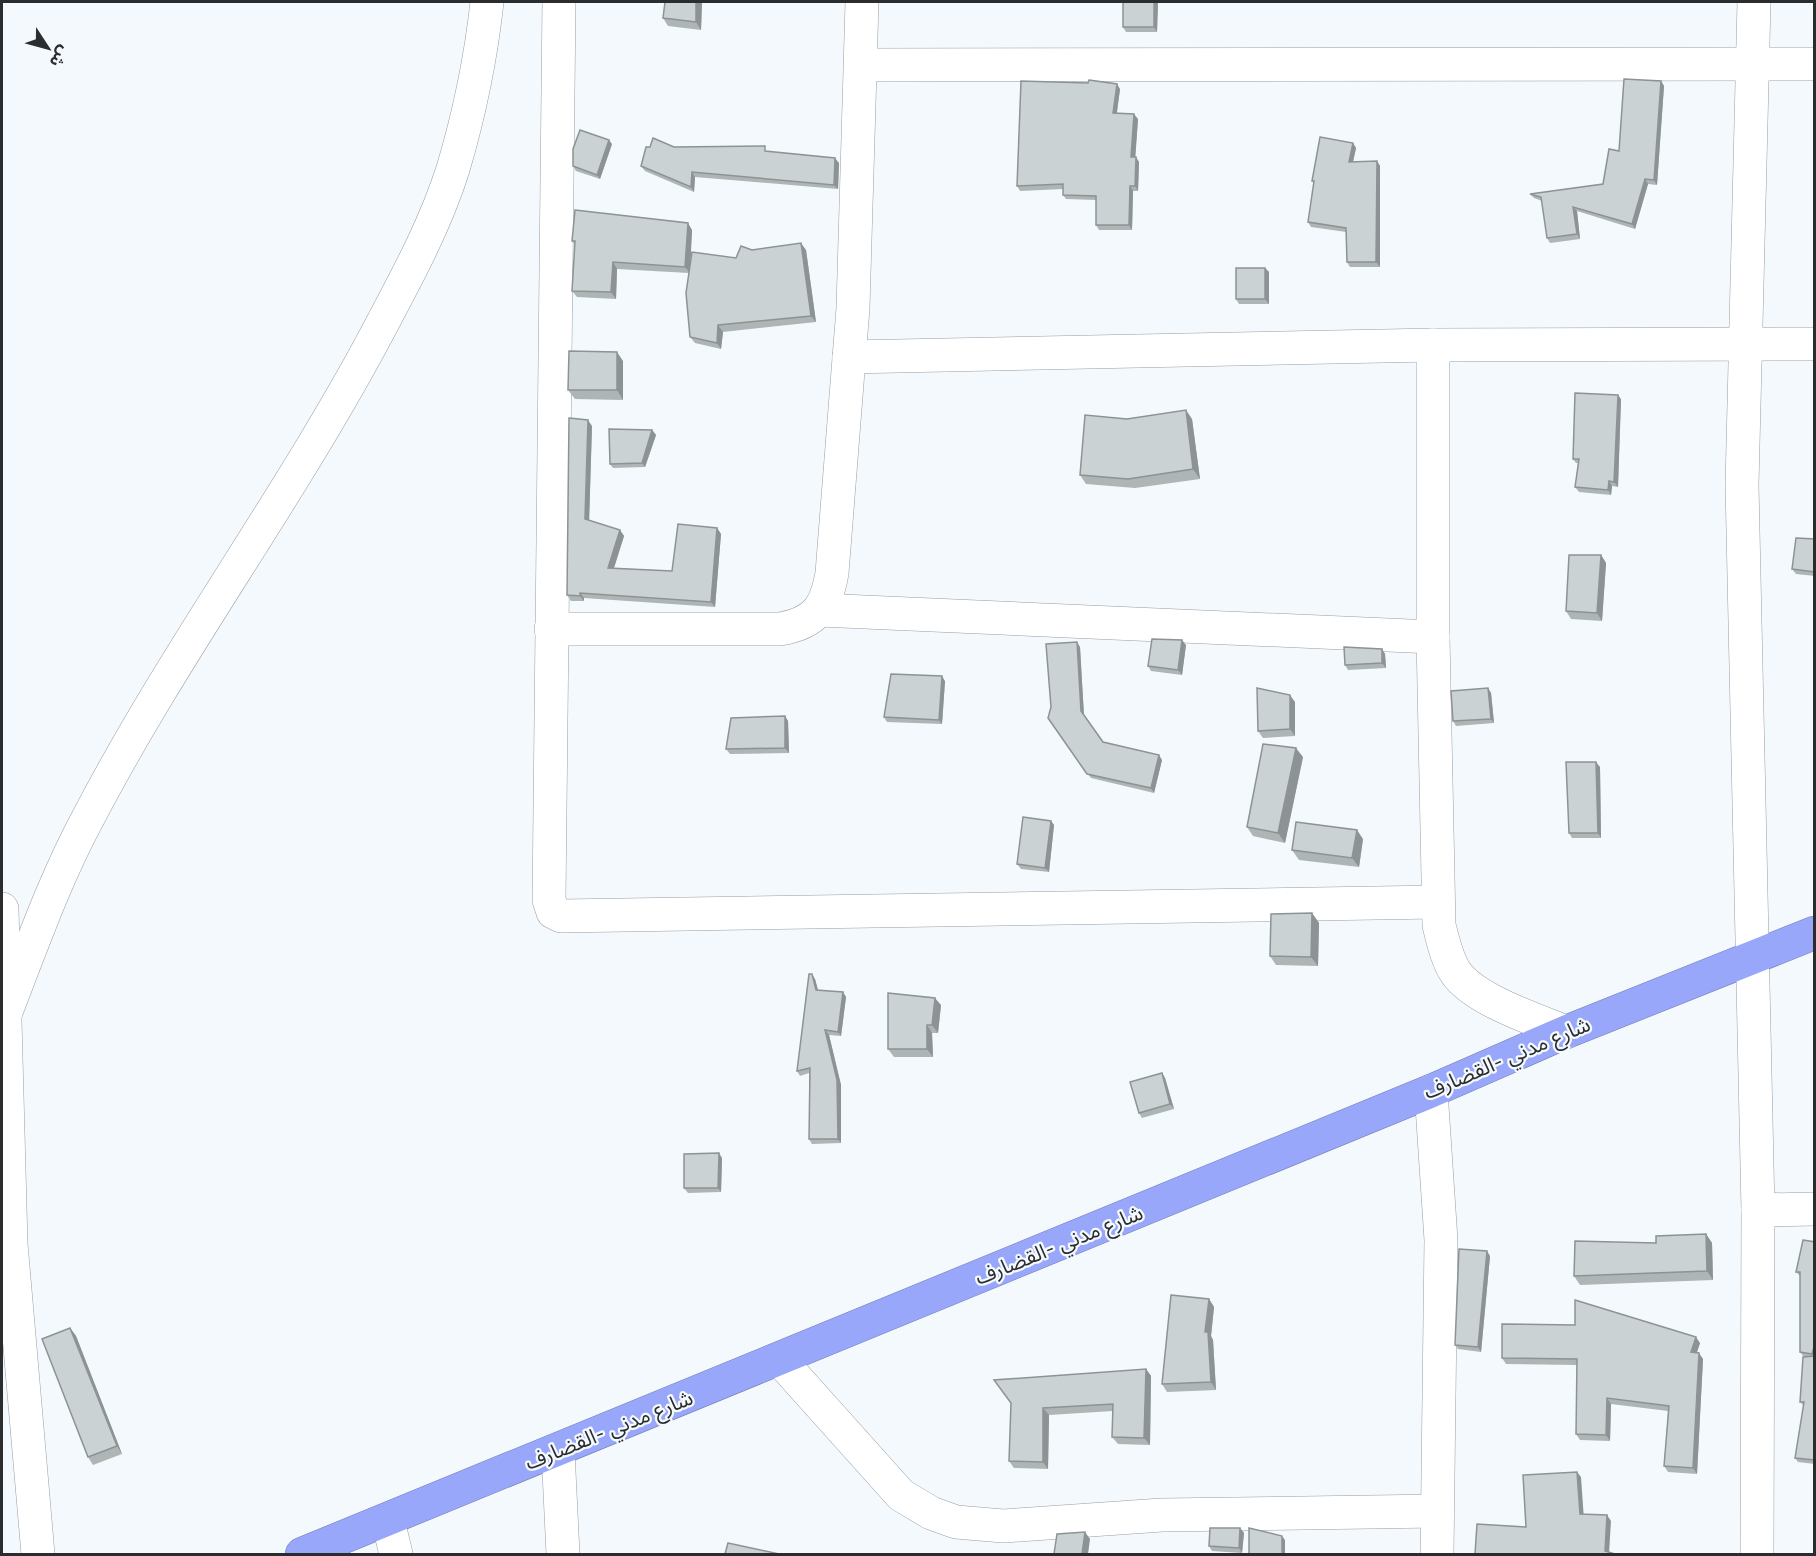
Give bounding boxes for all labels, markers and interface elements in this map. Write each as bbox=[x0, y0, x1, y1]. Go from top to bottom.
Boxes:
north arrow bbox=[18, 18, 78, 78]
text: ش bbox=[46, 42, 74, 71]
street label: شارع مدني -القضارف bbox=[1420, 1012, 1595, 1108]
street label: شارع مدني -القضارف bbox=[972, 1200, 1148, 1293]
street label: شارع مدني -القضارف bbox=[522, 1385, 698, 1478]

